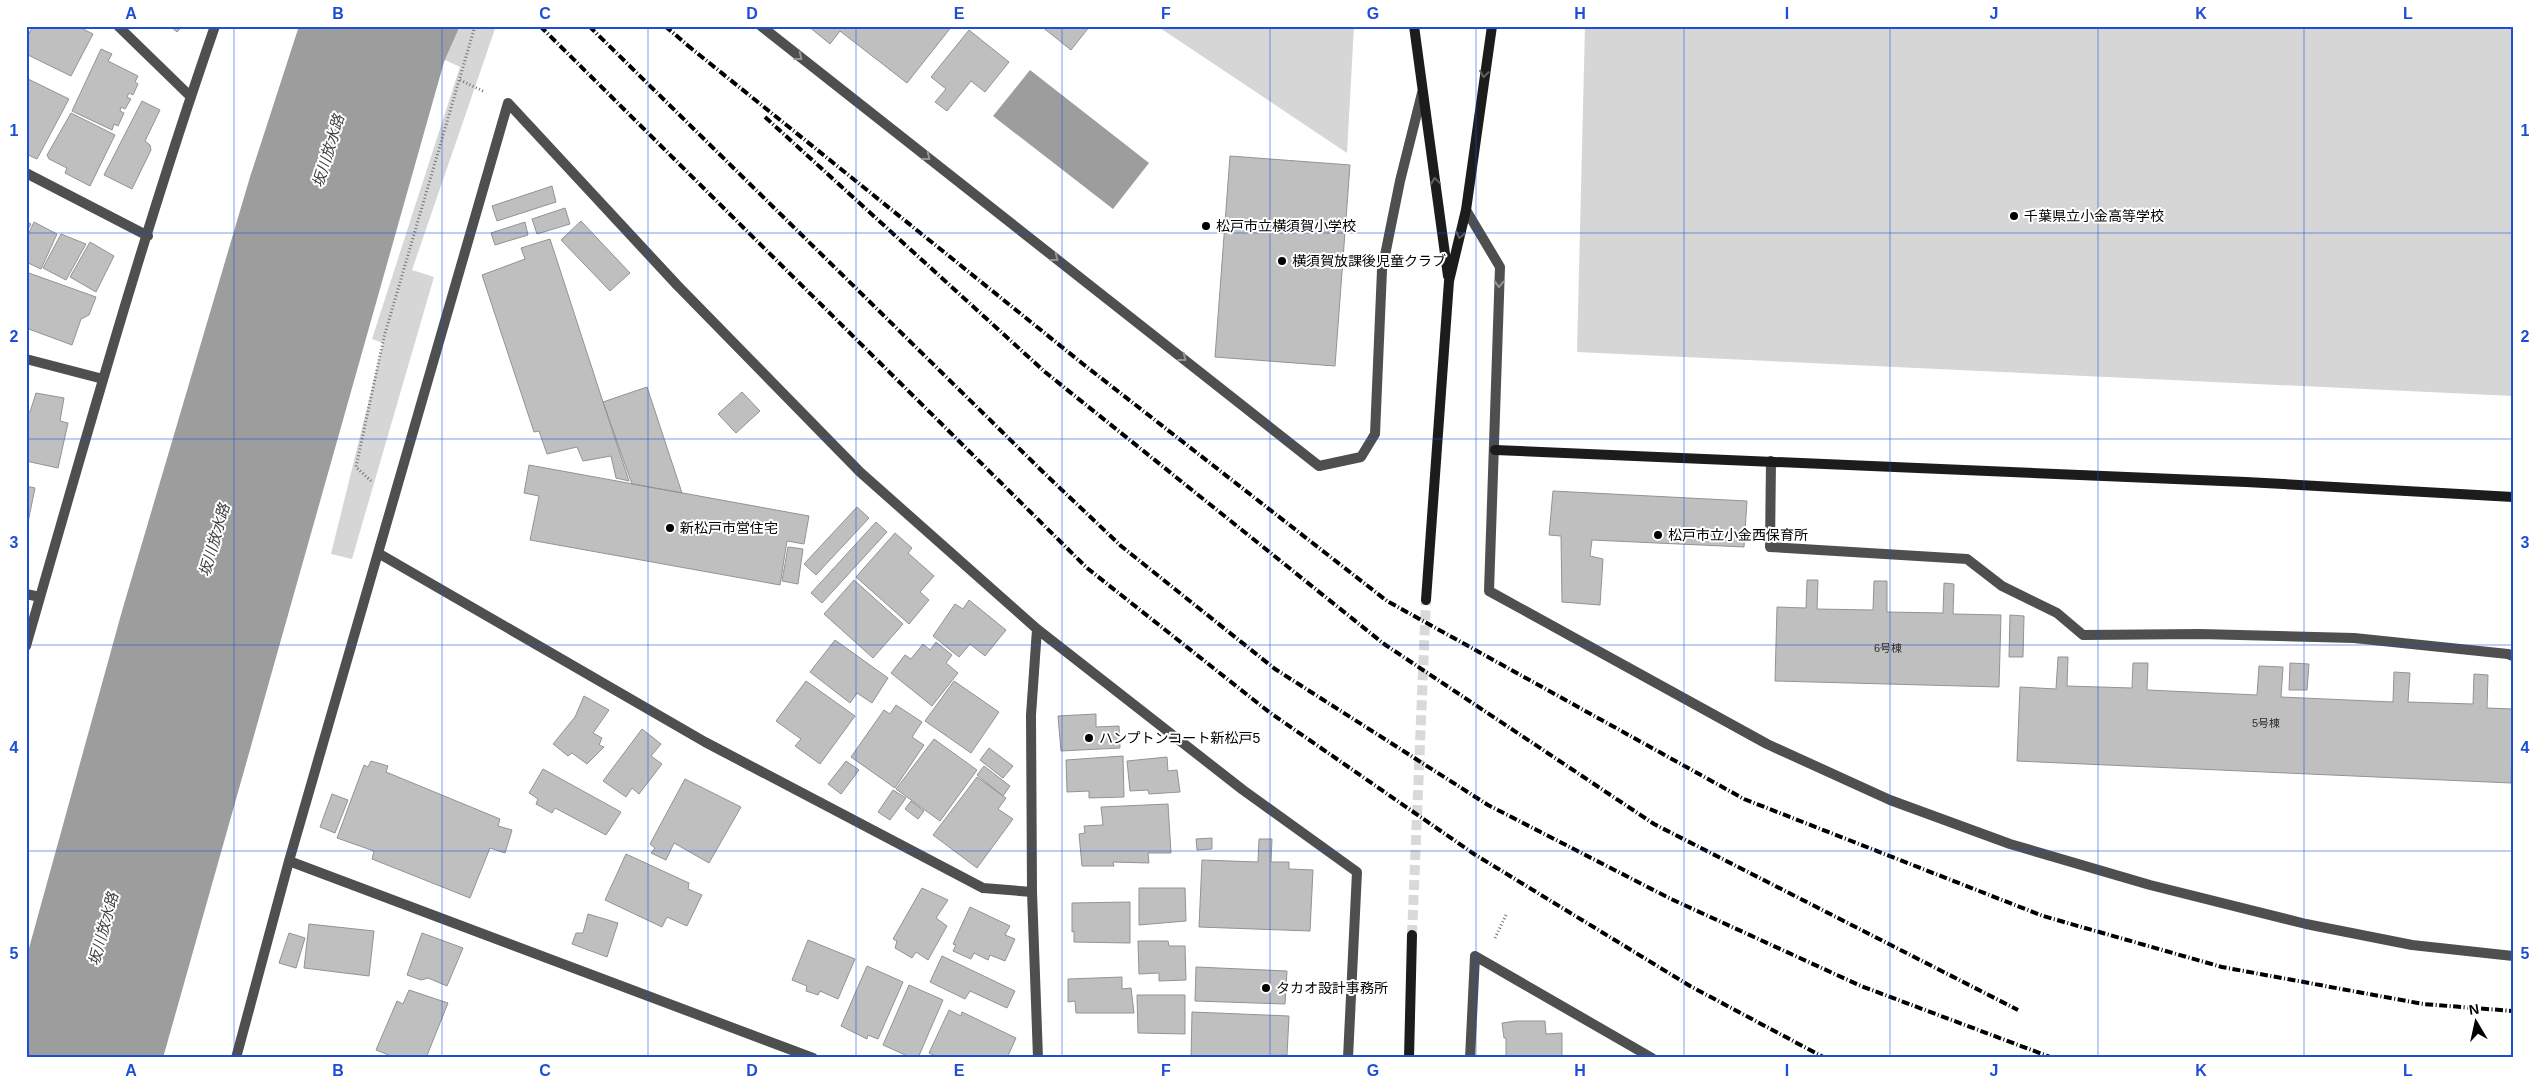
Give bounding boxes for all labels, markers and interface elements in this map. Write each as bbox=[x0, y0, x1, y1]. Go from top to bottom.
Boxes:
text: A bbox=[125, 5, 137, 22]
text: B bbox=[332, 5, 344, 22]
text: C bbox=[539, 5, 551, 22]
text: D bbox=[746, 5, 758, 22]
text: E bbox=[954, 5, 965, 22]
text: F bbox=[1161, 5, 1171, 22]
text: G bbox=[1367, 5, 1379, 22]
text: H bbox=[1574, 5, 1586, 22]
text: I bbox=[1785, 5, 1789, 22]
text: J bbox=[1990, 5, 1998, 22]
text: K bbox=[2195, 5, 2207, 22]
text: L bbox=[2403, 5, 2413, 22]
one-way arrow bbox=[794, 51, 803, 60]
one-way arrow bbox=[1480, 70, 1490, 79]
water label: 坂川放水路 bbox=[309, 111, 348, 189]
text: 1 bbox=[10, 122, 19, 139]
text: 1 bbox=[2521, 122, 2530, 139]
one-way arrow bbox=[921, 152, 930, 160]
one-way arrow bbox=[1430, 177, 1440, 186]
place label: 千葉県立小金高等学校 bbox=[2024, 208, 2164, 224]
marker: 千葉県立小金高等学校 bbox=[2008, 210, 2020, 222]
place label: 松戸市立横須賀小学校 bbox=[1216, 218, 1356, 234]
marker: 松戸市立横須賀小学校 bbox=[1200, 220, 1212, 232]
one-way arrow bbox=[1455, 230, 1466, 239]
one-way arrow bbox=[1049, 252, 1058, 260]
place label: 横須賀放課後児童クラブ bbox=[1292, 253, 1446, 269]
marker: 横須賀放課後児童クラブ bbox=[1276, 255, 1288, 267]
one-way arrow bbox=[1494, 281, 1504, 289]
text: 2 bbox=[10, 328, 19, 345]
text: 2 bbox=[2521, 328, 2530, 345]
one-way arrow bbox=[1177, 353, 1186, 362]
water label: 坂川放水路 bbox=[195, 500, 233, 578]
place label: 新松戸市営住宅 bbox=[680, 520, 778, 536]
marker: 新松戸市営住宅 bbox=[664, 522, 676, 534]
place label: 松戸市立小金西保育所 bbox=[1668, 527, 1808, 543]
marker: 松戸市立小金西保育所 bbox=[1652, 529, 1664, 541]
text: 3 bbox=[10, 534, 19, 551]
text: 3 bbox=[2521, 534, 2530, 551]
house number: 6号棟 bbox=[1874, 642, 1902, 654]
house number: 5号棟 bbox=[2252, 717, 2280, 729]
place label: ハンプトンコート新松戸5 bbox=[1099, 730, 1261, 746]
marker: ハンプトンコート新松戸5 bbox=[1083, 732, 1095, 744]
text: 4 bbox=[10, 739, 19, 756]
text: 4 bbox=[2521, 739, 2530, 756]
water label: 坂川放水路 bbox=[85, 889, 121, 967]
text: 5 bbox=[10, 945, 19, 962]
text: 5 bbox=[2521, 945, 2530, 962]
place label: タカオ設計事務所 bbox=[1276, 980, 1388, 996]
marker: タカオ設計事務所 bbox=[1260, 982, 1272, 994]
north arrow bbox=[2452, 996, 2502, 1046]
text: N bbox=[2468, 1000, 2480, 1018]
text: A bbox=[125, 1062, 137, 1079]
text: B bbox=[332, 1062, 344, 1079]
text: C bbox=[539, 1062, 551, 1079]
text: D bbox=[746, 1062, 758, 1079]
text: E bbox=[954, 1062, 965, 1079]
text: F bbox=[1161, 1062, 1171, 1079]
text: G bbox=[1367, 1062, 1379, 1079]
text: H bbox=[1574, 1062, 1586, 1079]
text: I bbox=[1785, 1062, 1789, 1079]
text: J bbox=[1990, 1062, 1998, 1079]
text: K bbox=[2195, 1062, 2207, 1079]
text: L bbox=[2403, 1062, 2413, 1079]

